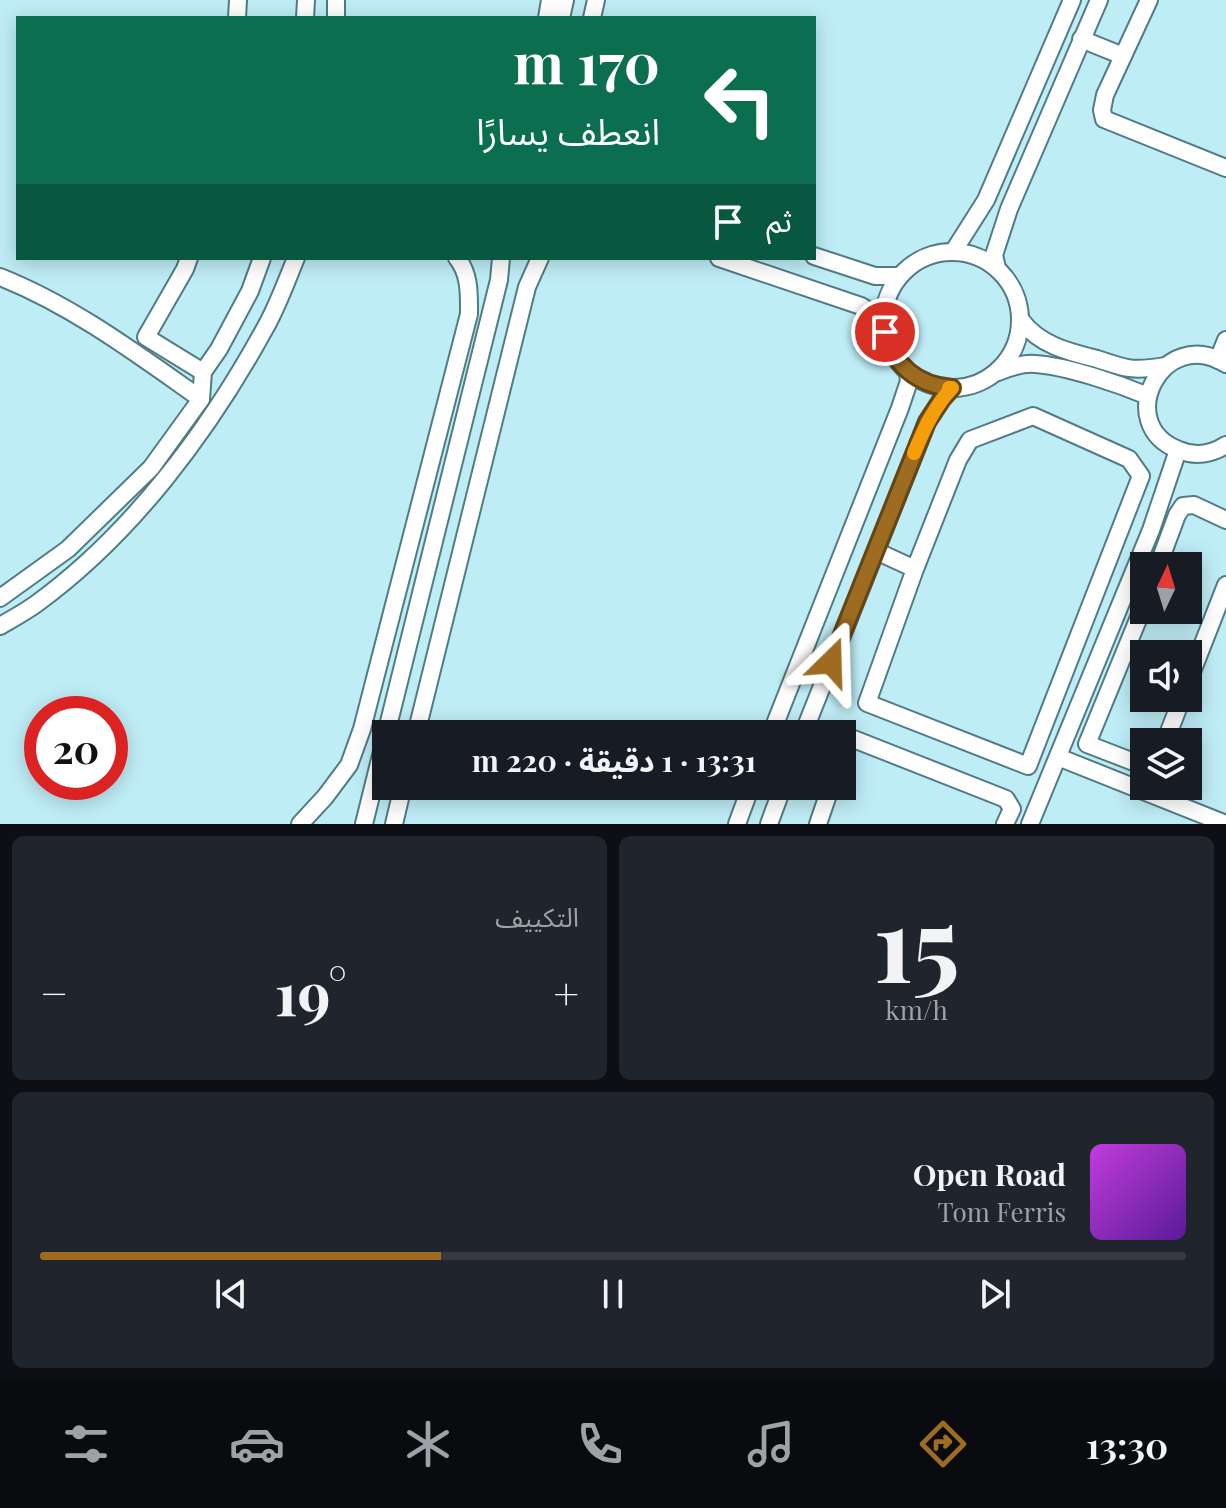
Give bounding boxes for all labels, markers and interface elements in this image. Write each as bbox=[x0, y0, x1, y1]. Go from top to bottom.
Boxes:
text: 170 m bbox=[513, 24, 660, 99]
icon: left bbox=[688, 48, 792, 152]
text: انعطف يسارًا bbox=[476, 106, 660, 154]
icon: arrive bbox=[706, 200, 750, 244]
text: ثم bbox=[766, 200, 792, 240]
pin bbox=[851, 298, 919, 366]
icon: arrive bbox=[863, 310, 907, 354]
north arrow bbox=[1130, 552, 1202, 624]
map controls bbox=[1130, 552, 1202, 800]
position arrow bbox=[789, 620, 873, 704]
button: sound bbox=[1130, 640, 1202, 712]
speed limit sign: 20 bbox=[24, 696, 128, 800]
button: layers bbox=[1130, 728, 1202, 800]
text: 13:31 · 1 دقيقة · 220 m bbox=[472, 740, 756, 780]
text: 15 bbox=[873, 870, 960, 1009]
text: التكييف bbox=[495, 899, 579, 934]
text: 19° bbox=[275, 951, 347, 1031]
text: − bbox=[40, 962, 68, 1021]
text: + bbox=[553, 962, 579, 1021]
text: km/h bbox=[885, 992, 948, 1027]
text: Open Road bbox=[913, 1154, 1066, 1194]
text: Tom Ferris bbox=[937, 1194, 1066, 1229]
icon: previous bbox=[209, 1272, 253, 1316]
icon: pause bbox=[591, 1272, 635, 1316]
icon: next bbox=[973, 1272, 1017, 1316]
icon: filters bbox=[58, 1416, 114, 1472]
icon: car bbox=[229, 1416, 285, 1472]
icon: climate bbox=[400, 1416, 456, 1472]
icon: phone bbox=[572, 1416, 628, 1472]
icon: music bbox=[743, 1416, 799, 1472]
icon: directions bbox=[915, 1416, 971, 1472]
text: 13:30 bbox=[1086, 1420, 1168, 1468]

